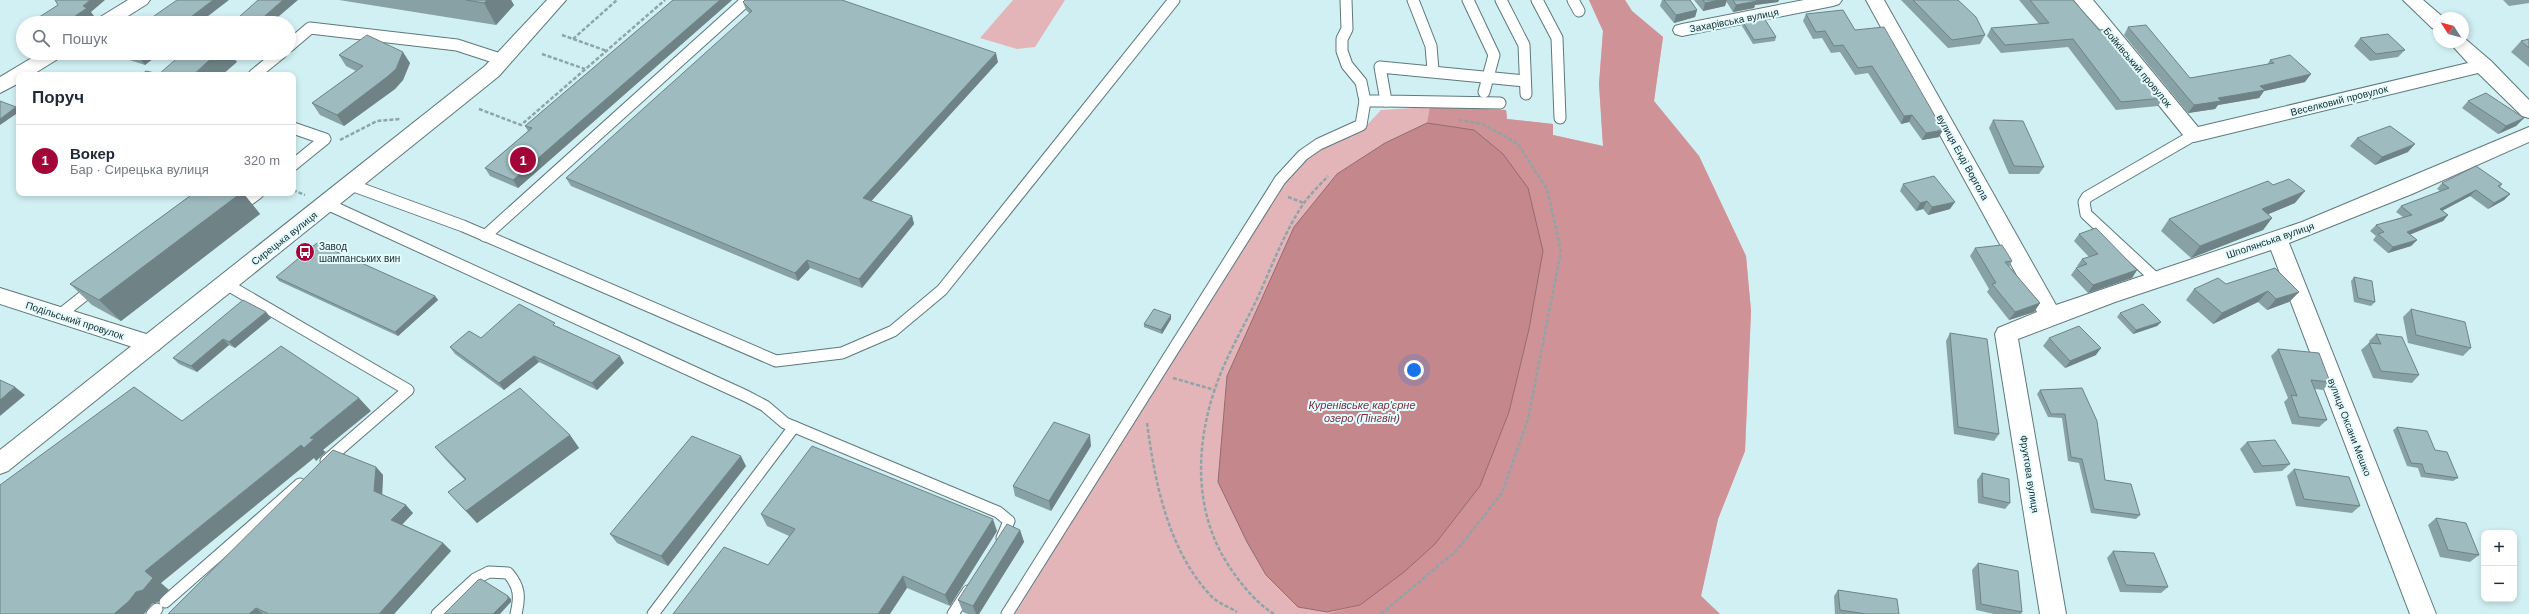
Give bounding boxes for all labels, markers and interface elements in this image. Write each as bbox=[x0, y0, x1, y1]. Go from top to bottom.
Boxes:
street label: Захарівська вулиця bbox=[1689, 6, 1780, 35]
north arrow bbox=[2433, 12, 2469, 48]
search box bbox=[16, 16, 296, 60]
street label: Бойківський провулок bbox=[2101, 25, 2174, 110]
icon: search bbox=[30, 27, 52, 49]
text: Пошук bbox=[62, 30, 107, 47]
street label: Веселковий провулок bbox=[2289, 83, 2390, 118]
text: Поруч bbox=[32, 88, 84, 107]
street label: вулиця Енді Воргола bbox=[1934, 113, 1991, 202]
text: Вокер bbox=[70, 145, 115, 162]
pin: 1 bbox=[510, 145, 536, 175]
text: 1 bbox=[41, 153, 49, 168]
text: 320 m bbox=[244, 153, 280, 168]
text: Бар · Сирецька вулиця bbox=[70, 162, 209, 177]
street label: Сирецька вулиця bbox=[249, 209, 319, 267]
street label: Шполянська вулиця bbox=[2225, 220, 2316, 261]
bus stop icon: Завод шампанських вин bbox=[294, 241, 316, 263]
place label: Завод шампанських вин bbox=[319, 241, 400, 264]
street label: Подільський провулок bbox=[24, 299, 126, 342]
your location bbox=[1404, 360, 1424, 380]
street label: вулиця Оксани Мешко bbox=[2326, 377, 2373, 478]
water label: Куренівське кар'єрне озеро (Пінгвін) bbox=[1308, 399, 1416, 424]
street label: Фруктова вулиця bbox=[2018, 434, 2041, 514]
map controls bbox=[2481, 530, 2517, 602]
button: + bbox=[2481, 530, 2517, 566]
button: − bbox=[2481, 566, 2517, 602]

